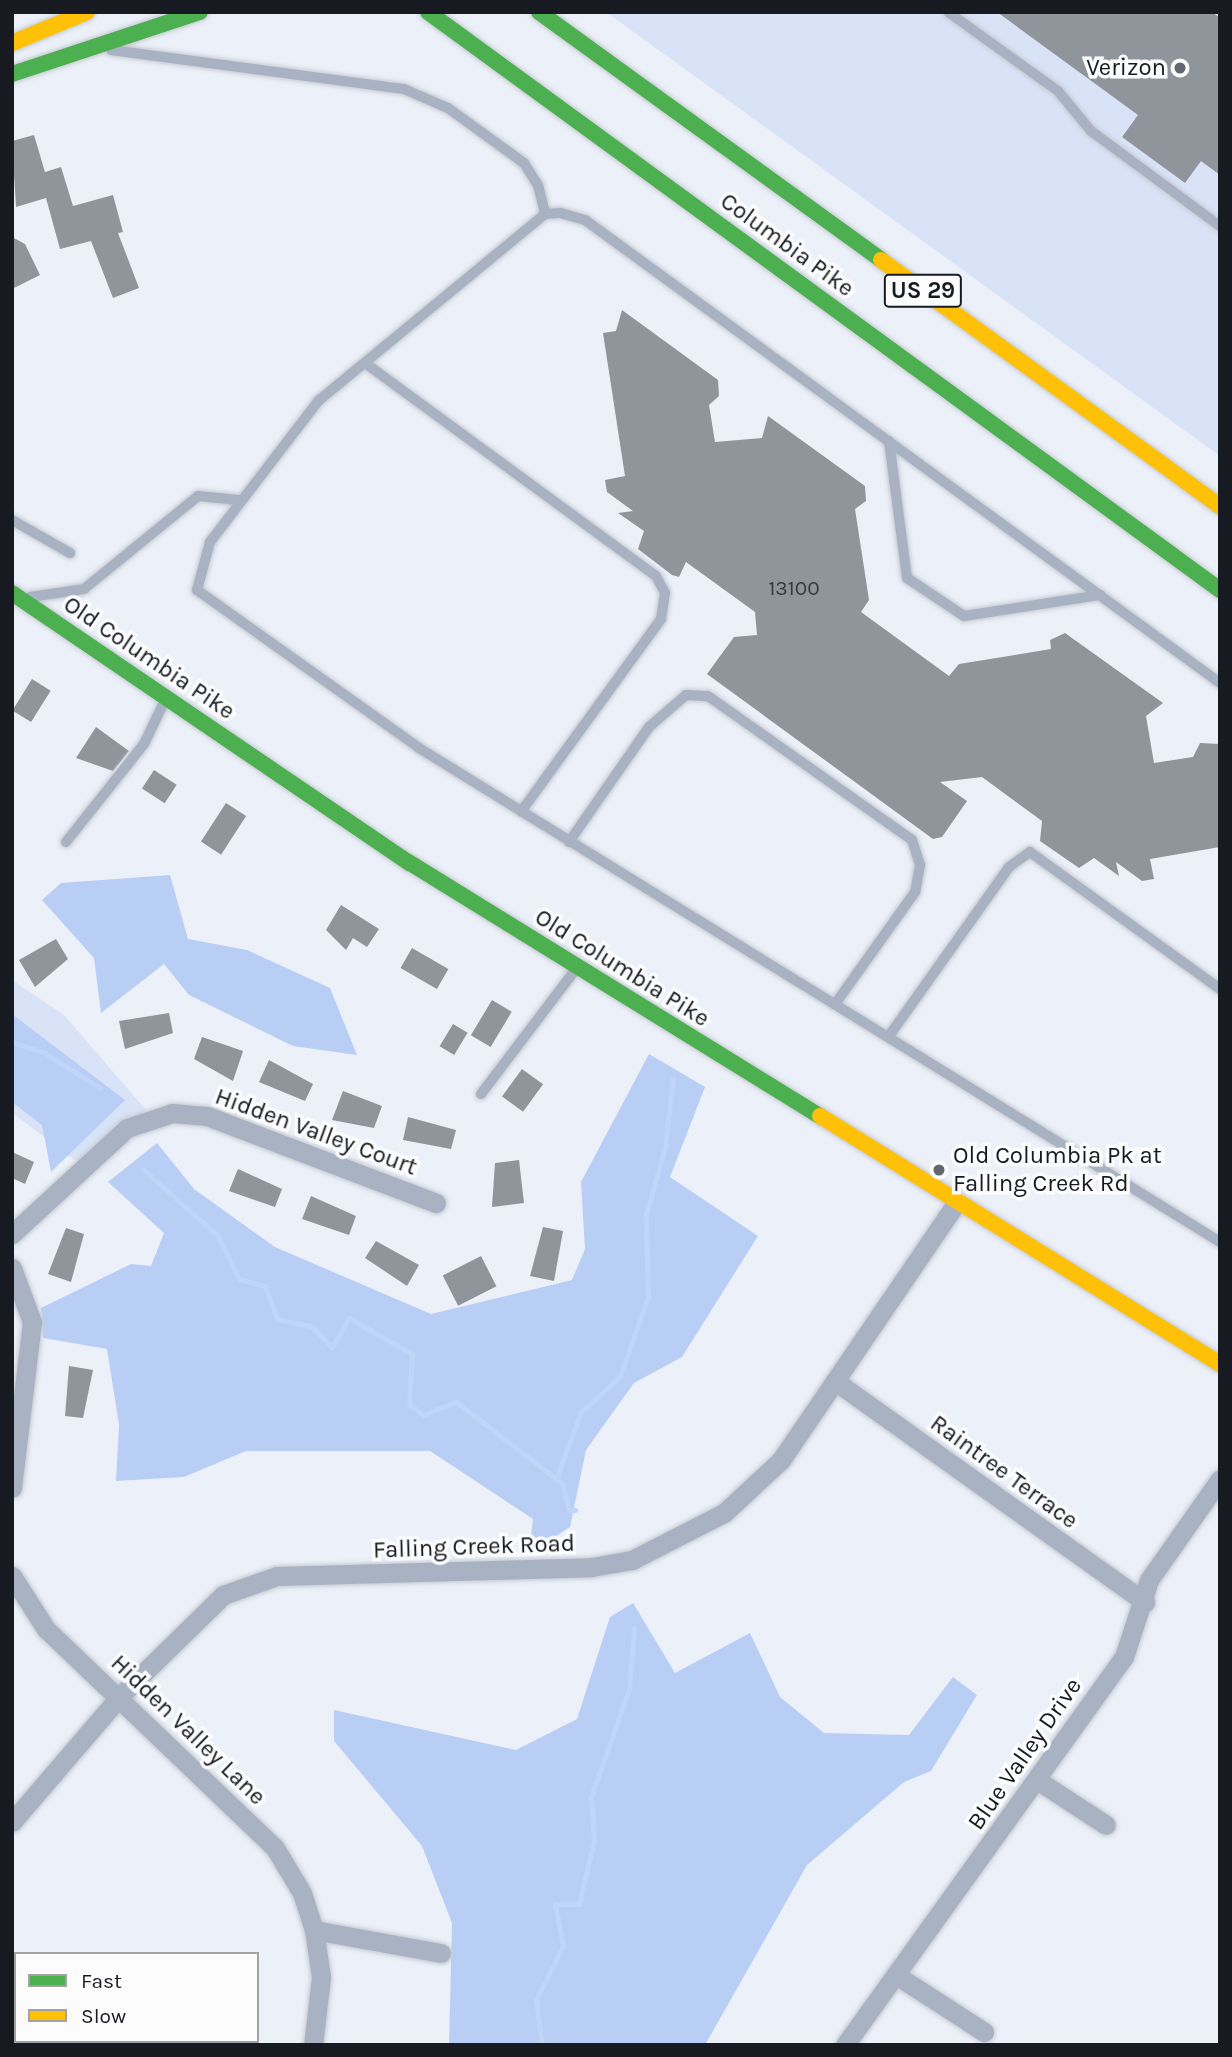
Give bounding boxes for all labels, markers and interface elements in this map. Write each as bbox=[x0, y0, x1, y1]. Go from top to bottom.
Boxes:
place label: Verizon bbox=[1086, 54, 1166, 82]
marker: Verizon bbox=[1172, 60, 1188, 76]
street label: Columbia Pike bbox=[715, 187, 859, 303]
road number: US 29 bbox=[883, 272, 963, 310]
house number: 13100 bbox=[768, 575, 820, 601]
street label: Old Columbia Pike bbox=[58, 590, 240, 726]
street label: Old Columbia Pike bbox=[529, 903, 715, 1033]
street label: Hidden Valley Court bbox=[211, 1082, 421, 1182]
place label: Old Columbia Pk at Falling Creek Rd bbox=[953, 1142, 1162, 1198]
marker: Old Columbia Pk at Falling Creek Rd bbox=[931, 1162, 947, 1178]
street label: Raintree Terrace bbox=[925, 1409, 1083, 1535]
street label: Falling Creek Road bbox=[373, 1529, 575, 1565]
street label: Hidden Valley Lane bbox=[105, 1649, 271, 1811]
street label: Blue Valley Drive bbox=[962, 1672, 1088, 1836]
legend bbox=[14, 1952, 259, 2043]
text: Fast bbox=[81, 1969, 122, 1993]
text: Slow bbox=[81, 2004, 126, 2028]

